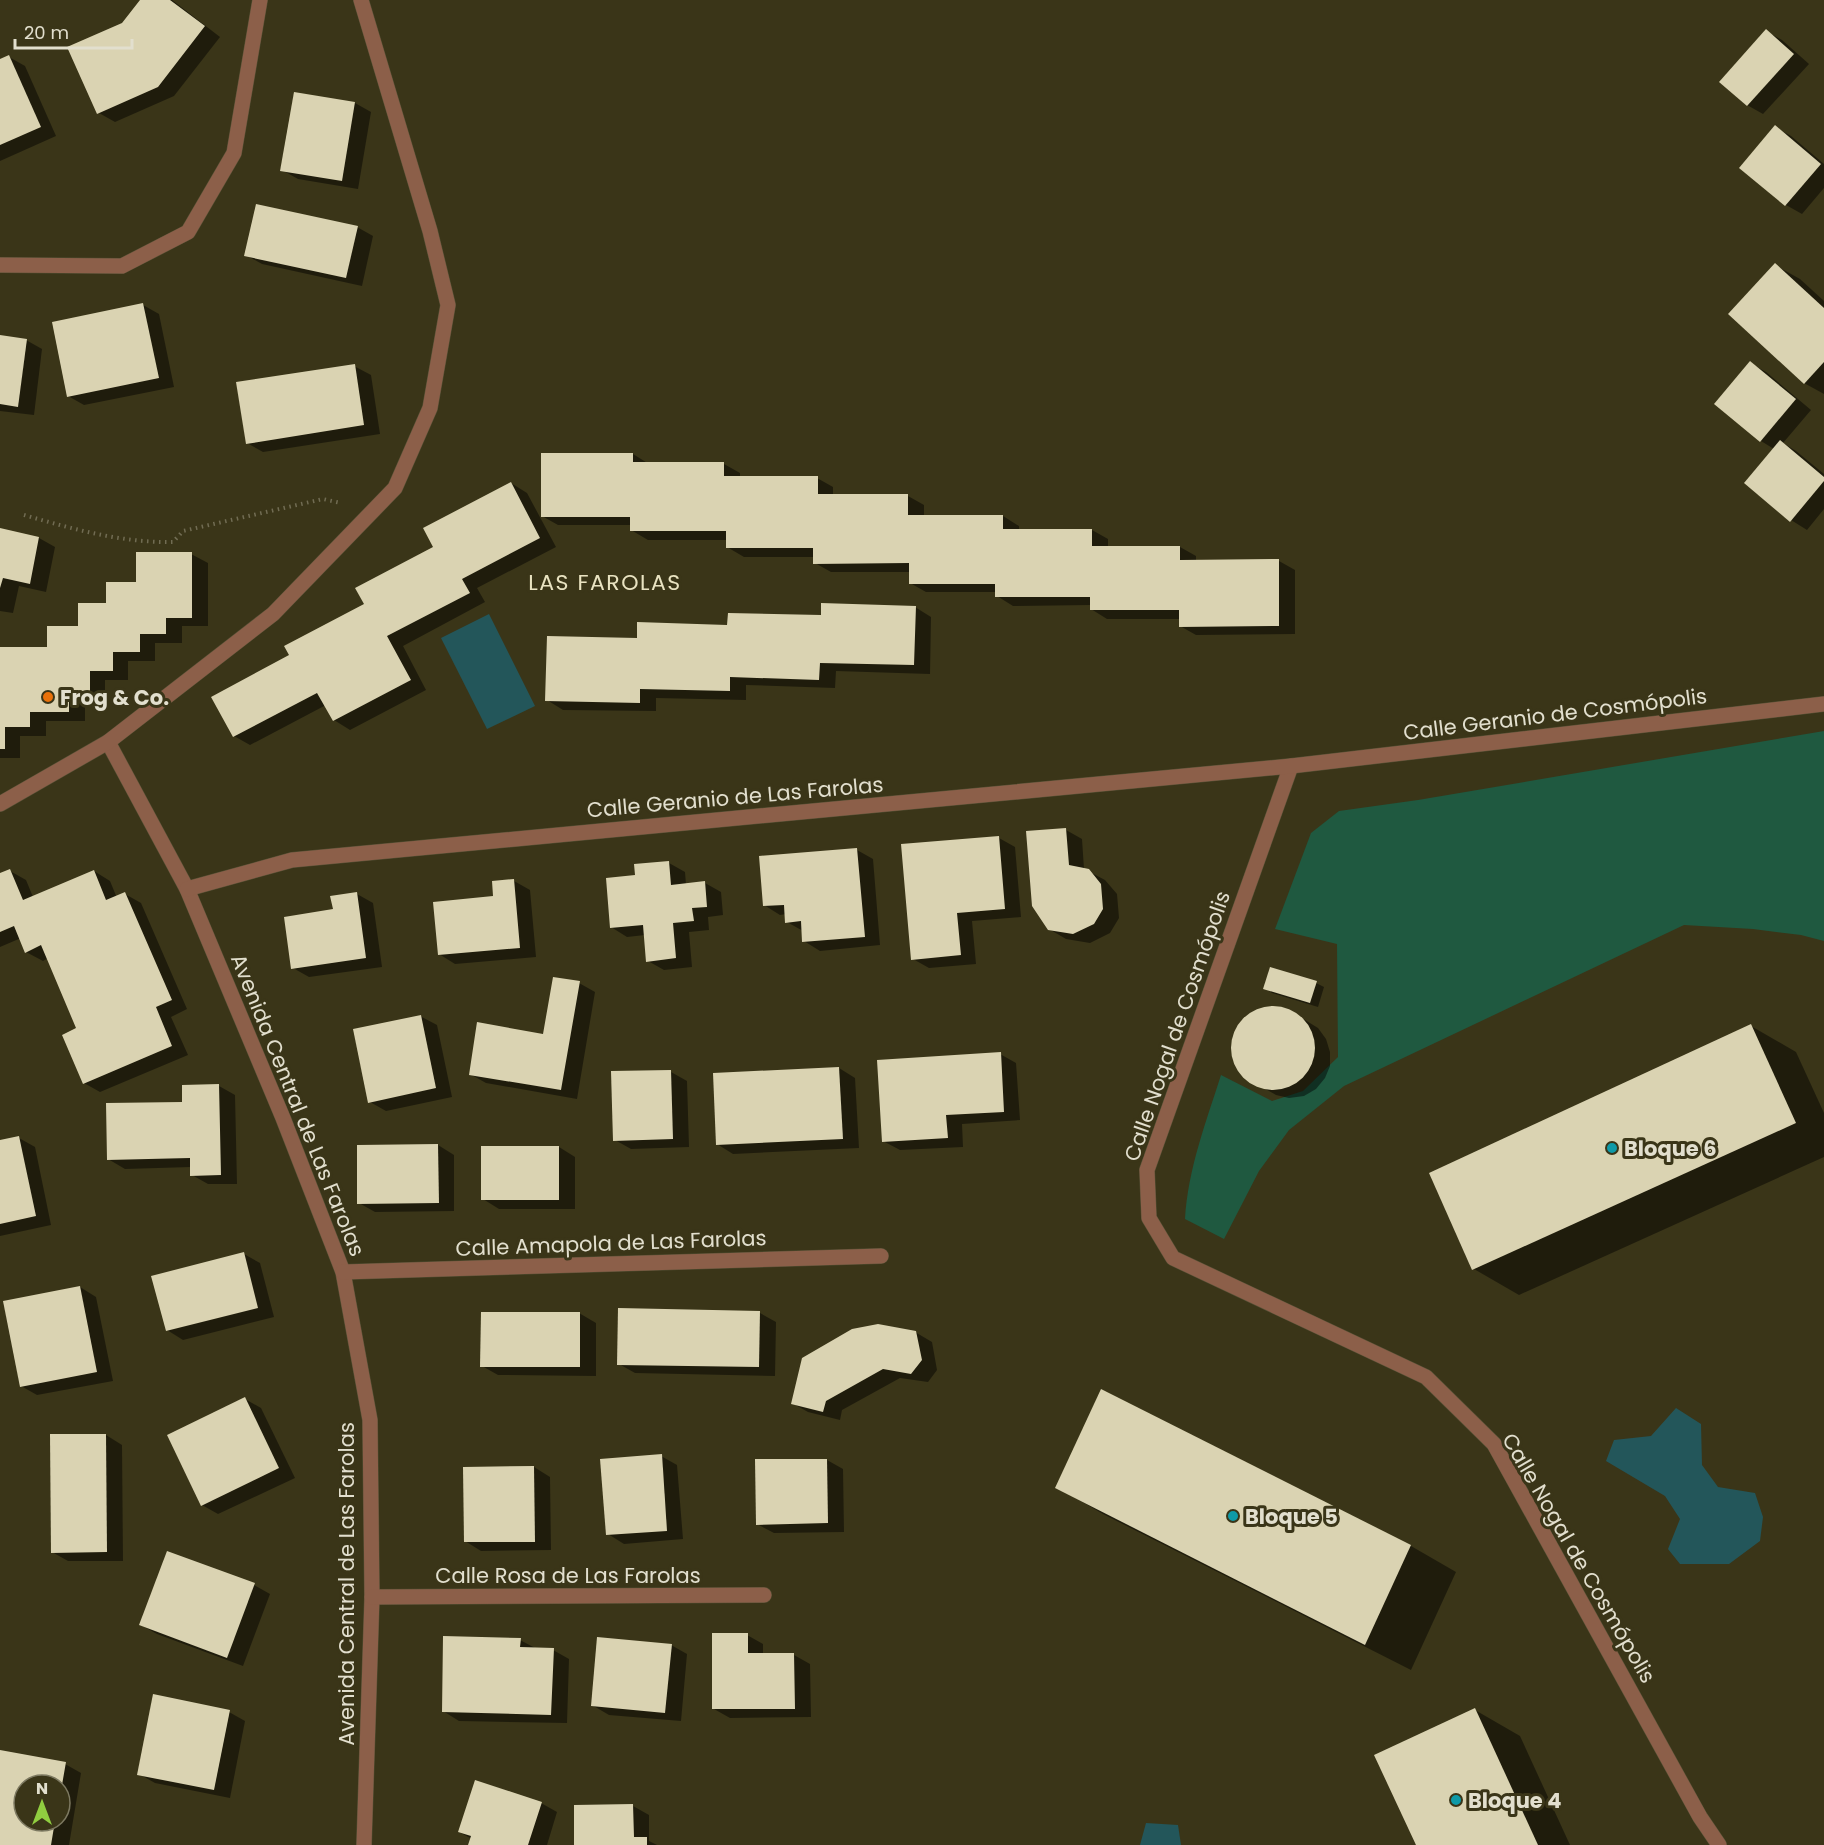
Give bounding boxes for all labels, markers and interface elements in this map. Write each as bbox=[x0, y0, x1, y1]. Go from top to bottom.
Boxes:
scale bar bbox=[15, 12, 132, 50]
text: 20 m bbox=[24, 20, 69, 45]
district label: LAS FAROLAS bbox=[528, 567, 682, 598]
street label: Calle Geranio de Cosmópolis bbox=[1401, 681, 1709, 747]
place label: Frog & Co. bbox=[60, 683, 169, 712]
marker: Frog & Co. bbox=[41, 690, 55, 704]
street label: Calle Geranio de Las Farolas bbox=[586, 770, 884, 824]
street label: Calle Nogal de Cosmópolis bbox=[1117, 887, 1237, 1165]
street label: Avenida Central de Las Farolas bbox=[224, 949, 372, 1261]
place label: Bloque 6 bbox=[1624, 1134, 1717, 1163]
marker: Bloque 6 bbox=[1605, 1141, 1619, 1155]
street label: Calle Amapola de Las Farolas bbox=[455, 1223, 767, 1263]
street label: Avenida Central de Las Farolas bbox=[332, 1422, 361, 1746]
street label: Calle Nogal de Cosmópolis bbox=[1495, 1428, 1663, 1688]
place label: Bloque 5 bbox=[1245, 1502, 1338, 1531]
marker: Bloque 5 bbox=[1226, 1509, 1240, 1523]
street label: Calle Rosa de Las Farolas bbox=[435, 1561, 701, 1590]
north arrow bbox=[12, 1773, 72, 1833]
text: N bbox=[36, 1777, 48, 1800]
place label: Bloque 4 bbox=[1468, 1786, 1561, 1815]
marker: Bloque 4 bbox=[1449, 1793, 1463, 1807]

